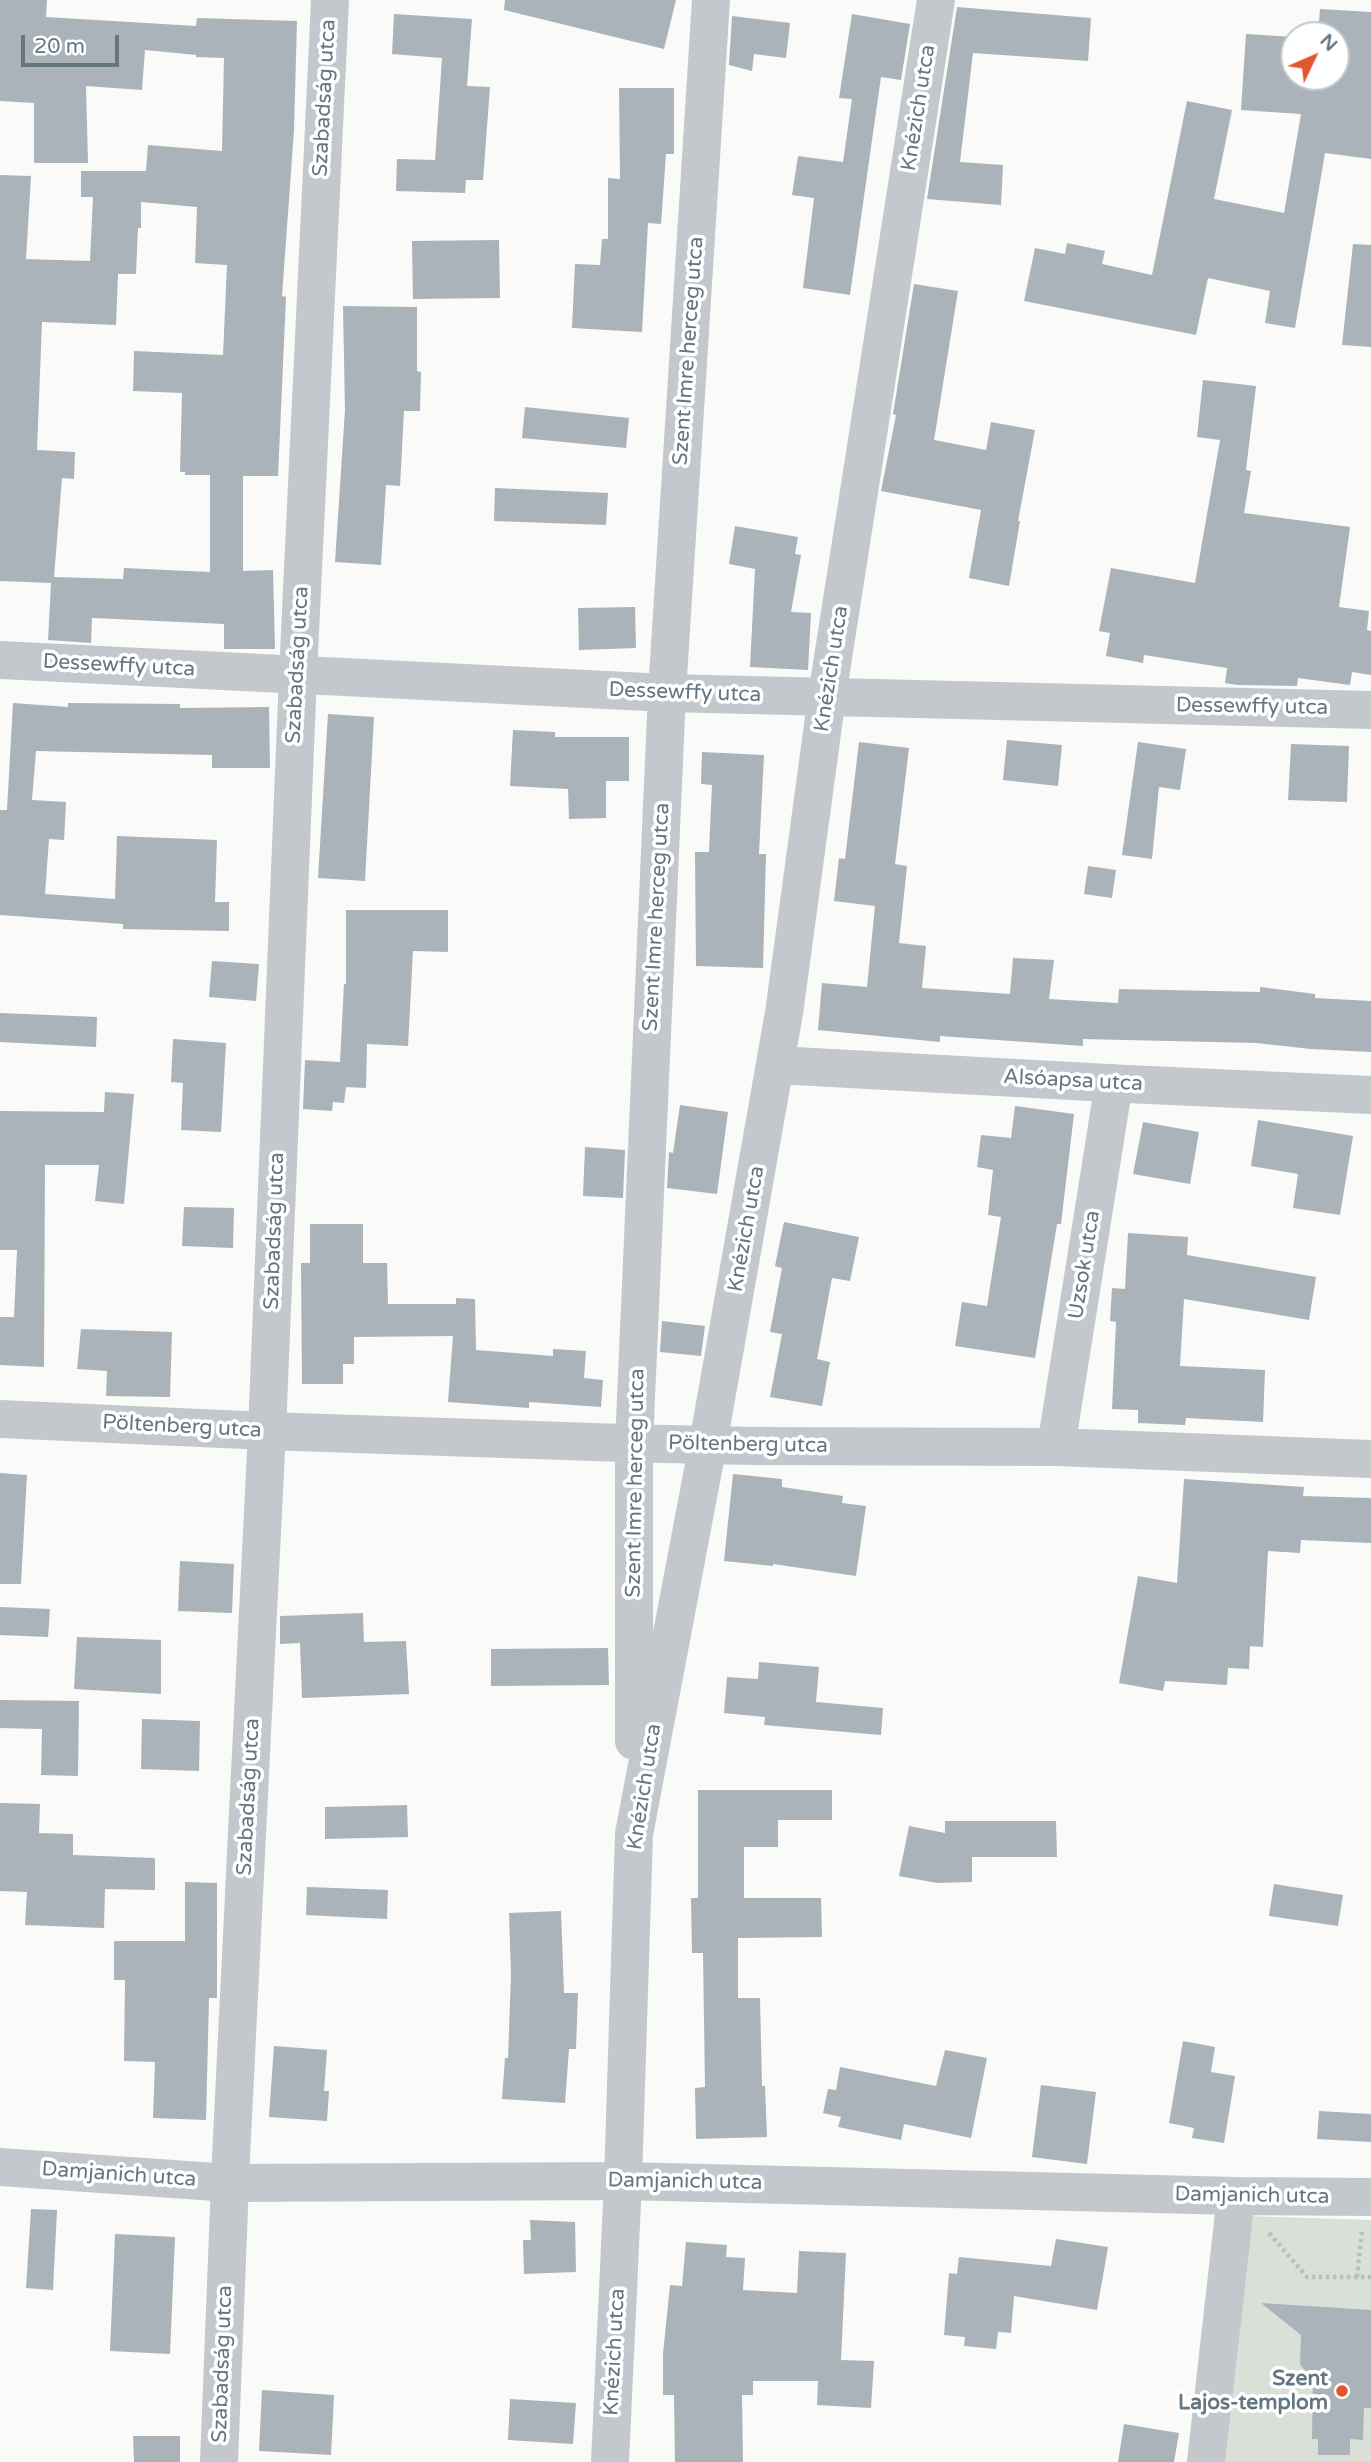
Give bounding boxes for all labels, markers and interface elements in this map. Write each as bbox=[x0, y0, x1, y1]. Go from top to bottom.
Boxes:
street label: Szabadság utca bbox=[308, 19, 342, 177]
scale bar bbox=[24, 21, 122, 65]
north arrow bbox=[1280, 21, 1350, 91]
text: N bbox=[1315, 30, 1342, 56]
text: 20 m bbox=[34, 34, 85, 59]
street label: Knézich utca bbox=[897, 43, 941, 173]
street label: Szent Imre herceg utca bbox=[668, 236, 710, 466]
street label: Szabadság utca bbox=[281, 586, 315, 744]
street label: Knézich utca bbox=[810, 604, 854, 734]
street label: Dessewffy utca bbox=[42, 649, 196, 683]
street label: Dessewffy utca bbox=[608, 678, 762, 708]
street label: Dessewffy utca bbox=[1176, 693, 1328, 721]
street label: Szent Imre herceg utca bbox=[638, 802, 676, 1032]
street label: Alsóapsa utca bbox=[1003, 1065, 1143, 1097]
street label: Szabadság utca bbox=[260, 1152, 290, 1310]
street label: Knézich utca bbox=[724, 1164, 770, 1294]
street label: Uzsok utca bbox=[1064, 1209, 1106, 1321]
street label: Szent Imre herceg utca bbox=[621, 1368, 651, 1598]
street label: Pöltenberg utca bbox=[102, 1410, 262, 1444]
street label: Pöltenberg utca bbox=[668, 1431, 828, 1459]
street label: Szabadság utca bbox=[232, 1718, 266, 1876]
street label: Knézich utca bbox=[623, 1722, 667, 1852]
street label: Damjanich utca bbox=[41, 2157, 197, 2193]
street label: Damjanich utca bbox=[607, 2168, 763, 2196]
street label: Damjanich utca bbox=[1174, 2182, 1330, 2210]
street label: Szabadság utca bbox=[208, 2285, 238, 2443]
street label: Knézich utca bbox=[599, 2288, 631, 2416]
place label: Szent Lajos-templom bbox=[1178, 2366, 1328, 2416]
marker: Szent Lajos-templom bbox=[1334, 2383, 1350, 2399]

